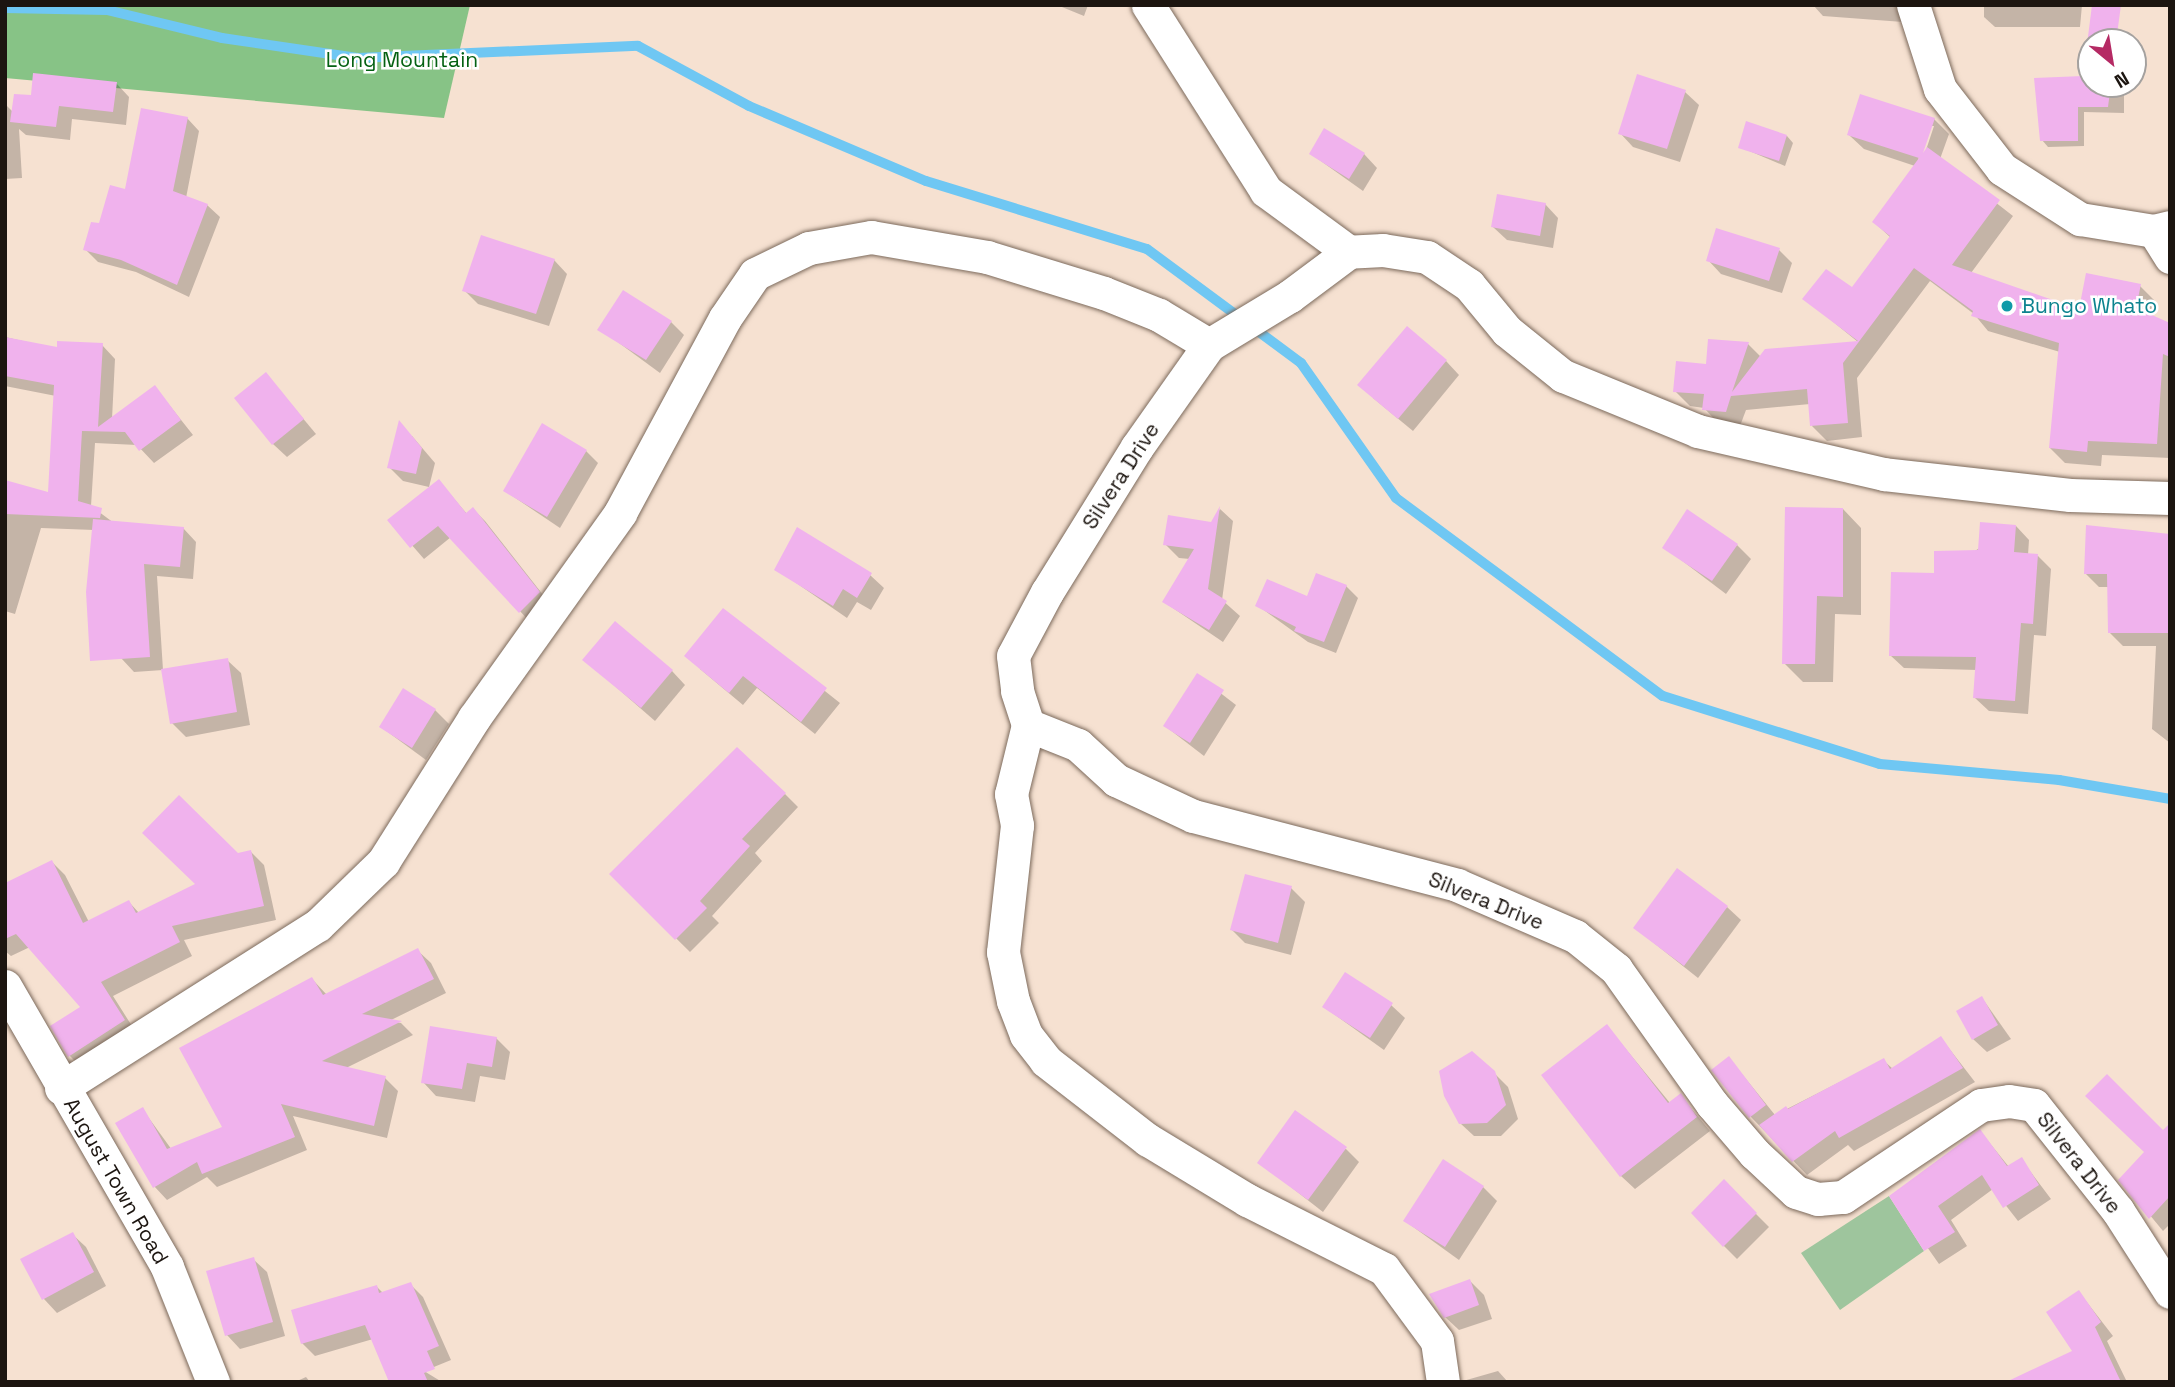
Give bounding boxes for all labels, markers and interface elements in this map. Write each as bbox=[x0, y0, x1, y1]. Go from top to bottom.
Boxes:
north arrow bbox=[2077, 28, 2147, 98]
park label: Long Mountain bbox=[326, 47, 478, 73]
text: N bbox=[2110, 66, 2134, 94]
place label: Bungo Whato bbox=[2021, 293, 2157, 319]
marker: Bungo Whato bbox=[1999, 298, 2015, 314]
street label: Silvera Drive bbox=[1077, 418, 1165, 534]
street label: Silvera Drive bbox=[1425, 866, 1547, 936]
street label: August Town Road bbox=[58, 1093, 174, 1269]
street label: Silvera Drive bbox=[2032, 1107, 2126, 1219]

